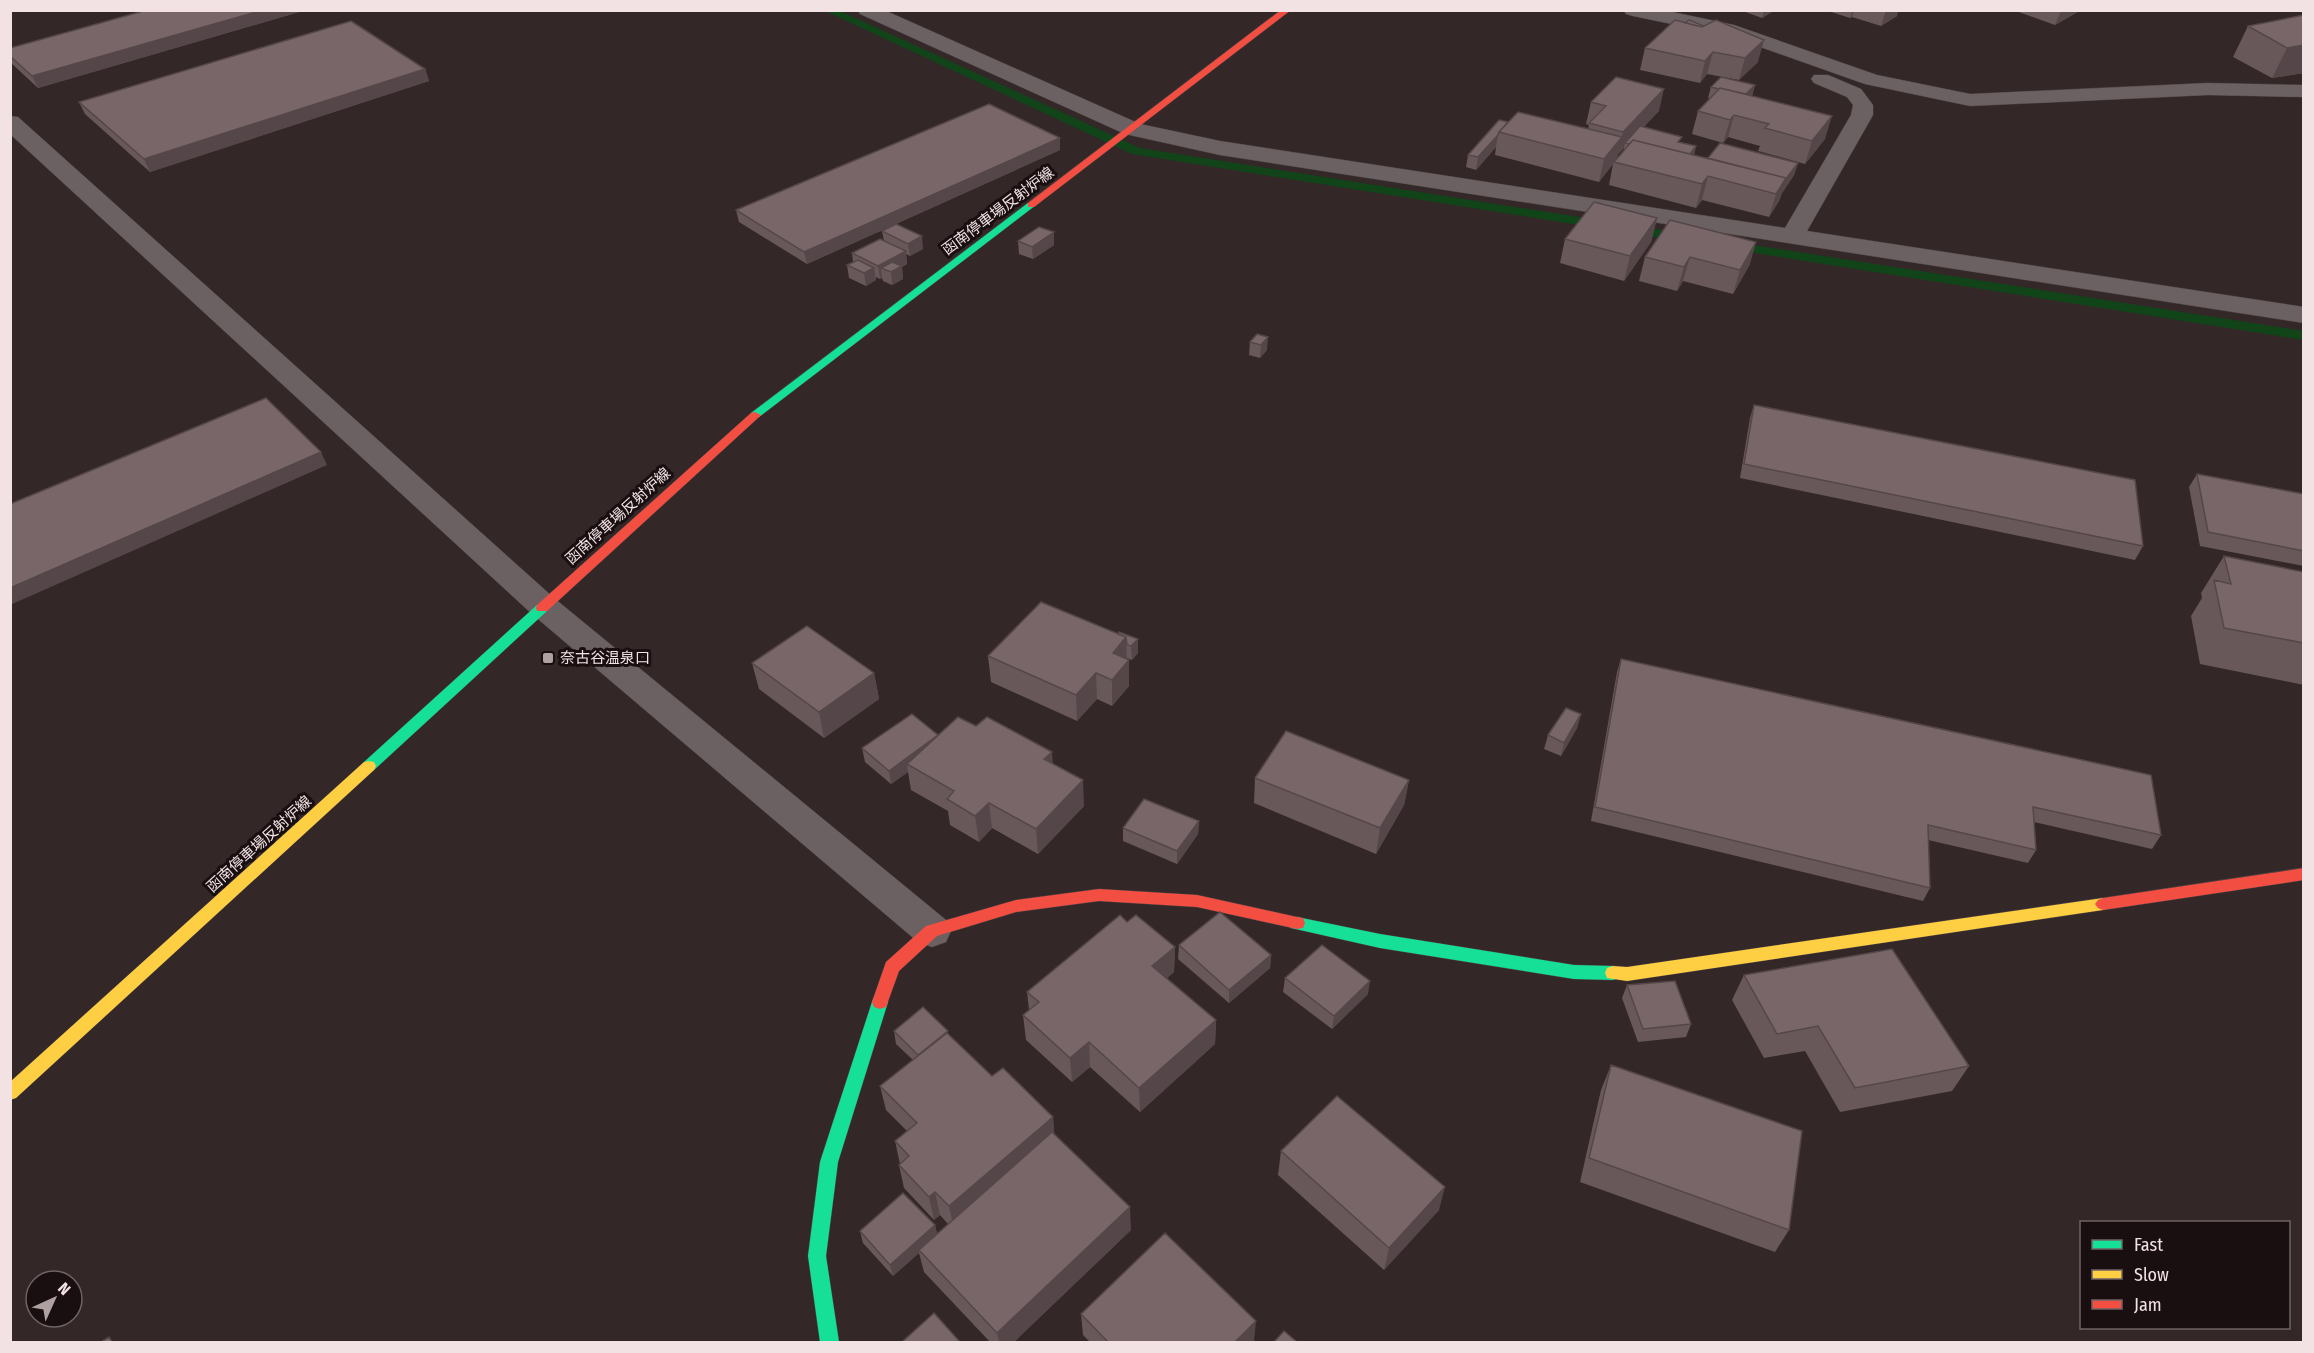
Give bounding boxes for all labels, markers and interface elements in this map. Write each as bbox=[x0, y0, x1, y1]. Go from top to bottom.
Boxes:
street label: 函南停車場反射炉線 bbox=[939, 163, 1057, 259]
street label: 函南停車場反射炉線 bbox=[562, 464, 674, 568]
place label: 奈古谷温泉口 bbox=[560, 649, 650, 667]
marker: 奈古谷温泉口 bbox=[541, 651, 555, 665]
street label: 函南停車場反射炉線 bbox=[203, 792, 315, 896]
legend bbox=[2080, 1221, 2290, 1329]
text: Fast bbox=[2134, 1234, 2163, 1256]
text: Slow bbox=[2134, 1264, 2169, 1286]
north arrow bbox=[24, 1269, 84, 1329]
text: N bbox=[54, 1279, 74, 1299]
text: Jam bbox=[2134, 1294, 2162, 1316]

